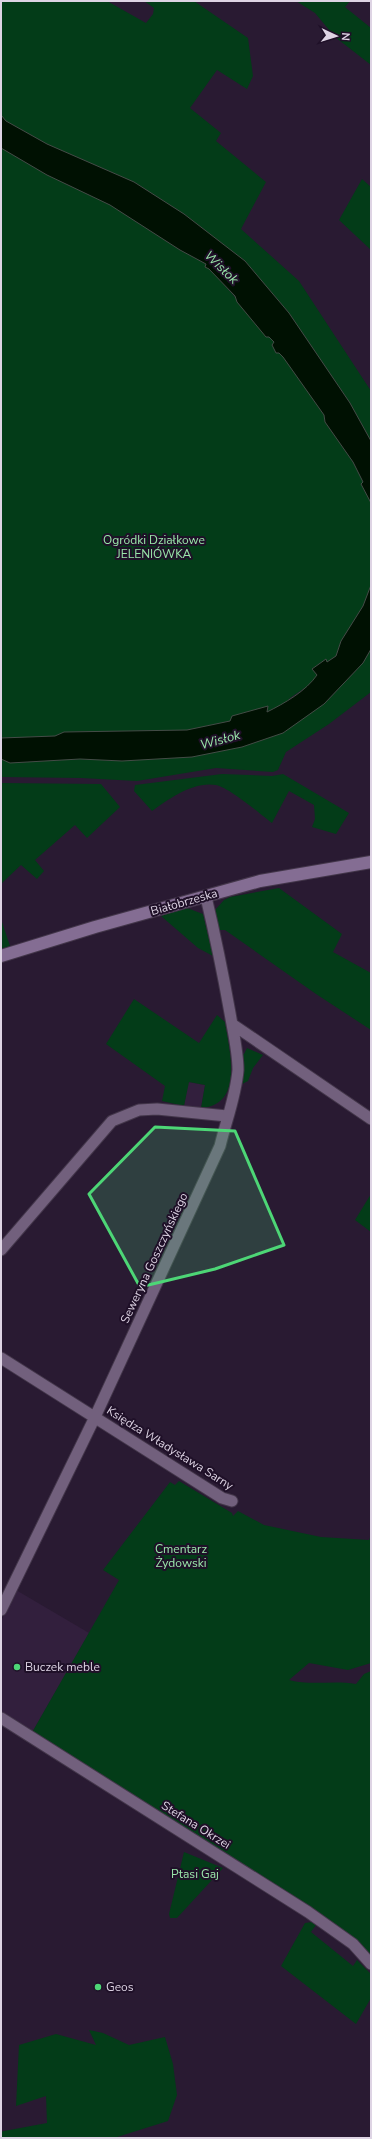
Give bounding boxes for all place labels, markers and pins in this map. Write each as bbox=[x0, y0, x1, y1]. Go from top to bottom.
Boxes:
place label: Buczek meble bbox=[25, 1659, 100, 1675]
marker: Buczek meble bbox=[12, 1662, 22, 1672]
place label: Geos bbox=[106, 1979, 134, 1995]
marker: Geos bbox=[93, 1982, 103, 1992]

